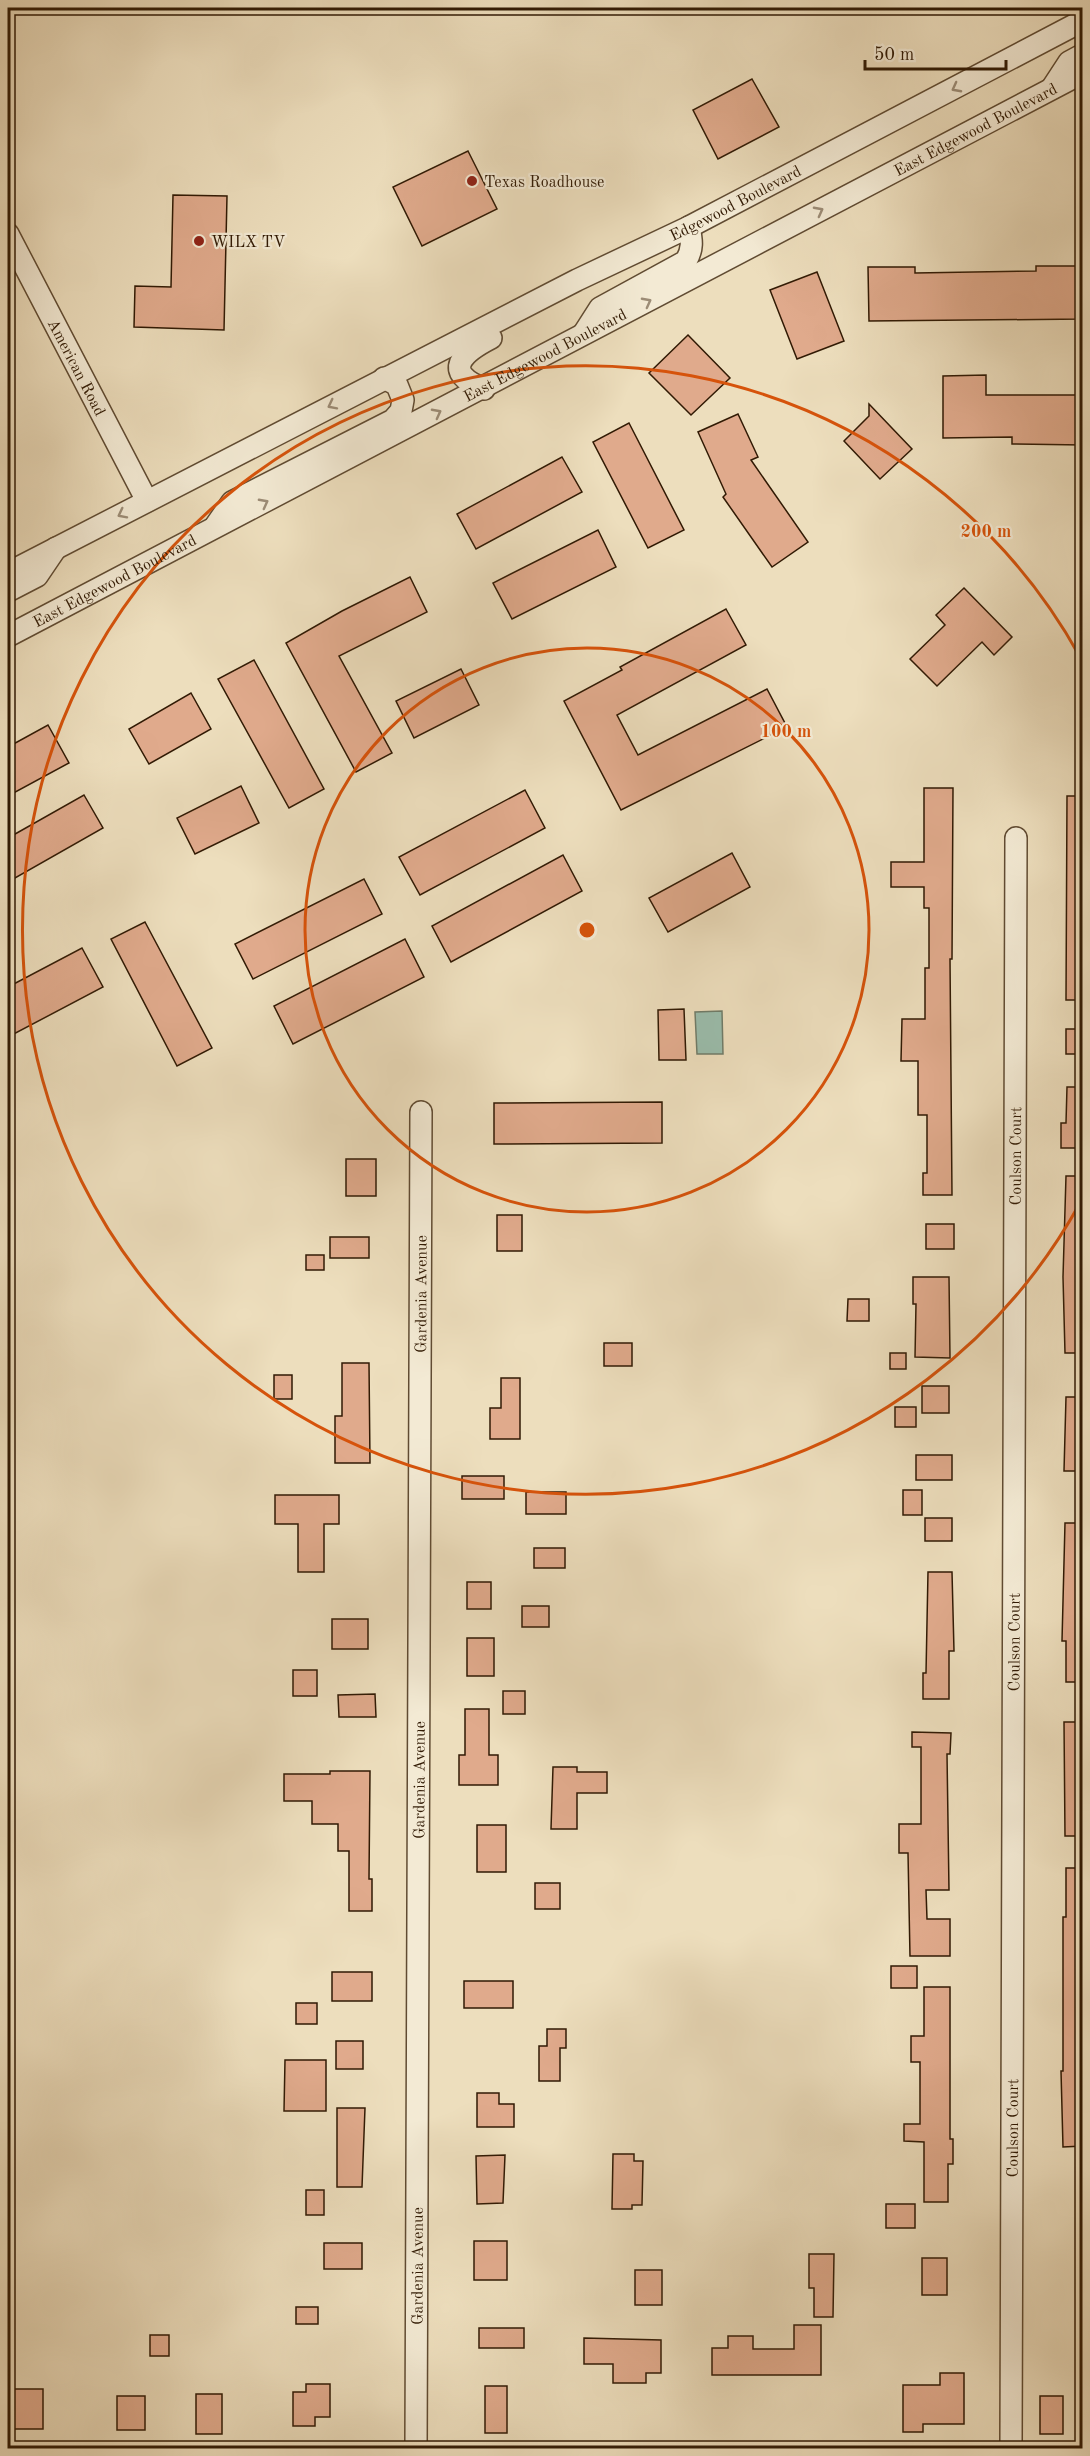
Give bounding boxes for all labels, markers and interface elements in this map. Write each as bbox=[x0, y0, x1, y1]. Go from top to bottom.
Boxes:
scale bar bbox=[865, 33, 1006, 71]
text: 50 m bbox=[874, 46, 914, 64]
one-way arrow bbox=[952, 80, 963, 92]
street label: East Edgewood Boulevard bbox=[892, 81, 1060, 180]
street label: Edgewood Boulevard bbox=[668, 164, 804, 245]
marker: Texas Roadhouse bbox=[465, 174, 479, 188]
place label: Texas Roadhouse bbox=[484, 175, 604, 191]
one-way arrow bbox=[813, 207, 823, 218]
marker: WILX TV bbox=[192, 234, 206, 248]
place label: WILX TV bbox=[211, 235, 285, 251]
one-way arrow bbox=[640, 297, 651, 309]
street label: East Edgewood Boulevard bbox=[461, 307, 630, 406]
street label: American Road bbox=[44, 317, 107, 419]
one-way arrow bbox=[328, 398, 338, 409]
one-way arrow bbox=[431, 409, 442, 420]
one-way arrow bbox=[258, 499, 269, 510]
one-way arrow bbox=[117, 507, 128, 518]
text: 200 m bbox=[961, 523, 1011, 541]
street label: East Edgewood Boulevard bbox=[31, 533, 199, 631]
text: 100 m bbox=[761, 723, 811, 741]
centre of rings bbox=[577, 920, 597, 940]
street label: Coulson Court bbox=[1009, 1106, 1025, 1206]
street label: Gardenia Avenue bbox=[414, 1235, 431, 1353]
street label: Coulson Court bbox=[1007, 1592, 1024, 1692]
street label: Gardenia Avenue bbox=[412, 1721, 429, 1839]
street label: Coulson Court bbox=[1006, 2078, 1022, 2178]
street label: Gardenia Avenue bbox=[410, 2207, 427, 2325]

